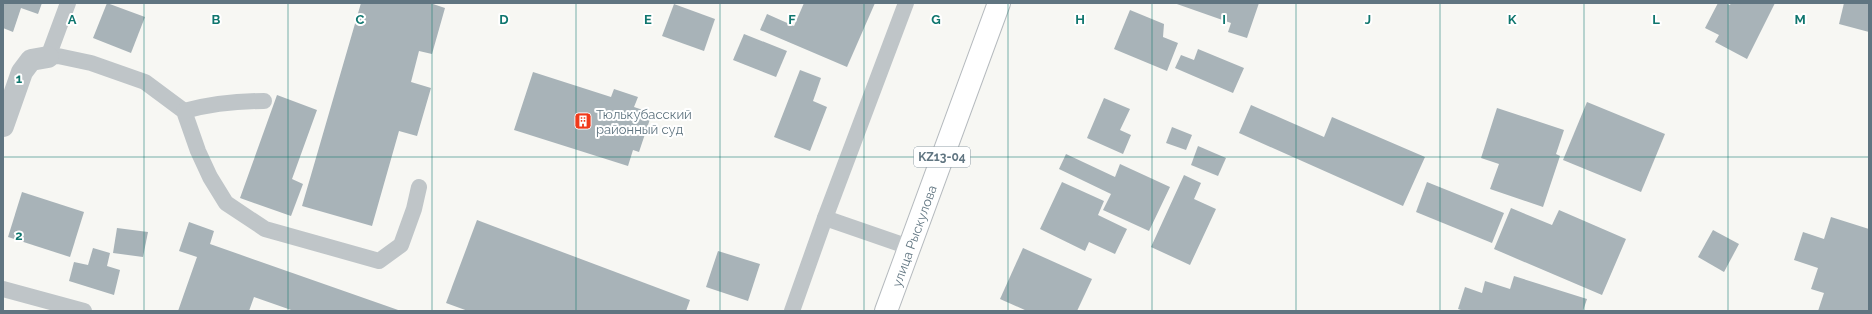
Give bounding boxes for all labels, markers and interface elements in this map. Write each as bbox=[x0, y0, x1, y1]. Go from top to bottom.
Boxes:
text: A bbox=[68, 12, 77, 27]
text: B bbox=[212, 12, 221, 27]
text: C bbox=[356, 12, 365, 27]
text: D bbox=[499, 12, 509, 27]
text: E bbox=[644, 12, 652, 27]
text: F bbox=[788, 12, 796, 27]
text: G bbox=[931, 12, 941, 27]
text: H bbox=[1075, 12, 1085, 27]
text: I bbox=[1222, 12, 1226, 27]
text: J bbox=[1365, 12, 1371, 27]
text: K bbox=[1508, 12, 1517, 27]
text: L bbox=[1652, 12, 1660, 27]
text: M bbox=[1794, 12, 1806, 27]
text: 1 bbox=[16, 71, 23, 86]
place label: Тюлькубасский районный суд bbox=[596, 107, 692, 137]
building icon: Тюлькубасский районный суд bbox=[573, 111, 593, 131]
road number: KZ13-04 bbox=[914, 147, 970, 167]
street label: улица Рыскулова bbox=[889, 183, 940, 289]
text: 2 bbox=[15, 228, 23, 243]

